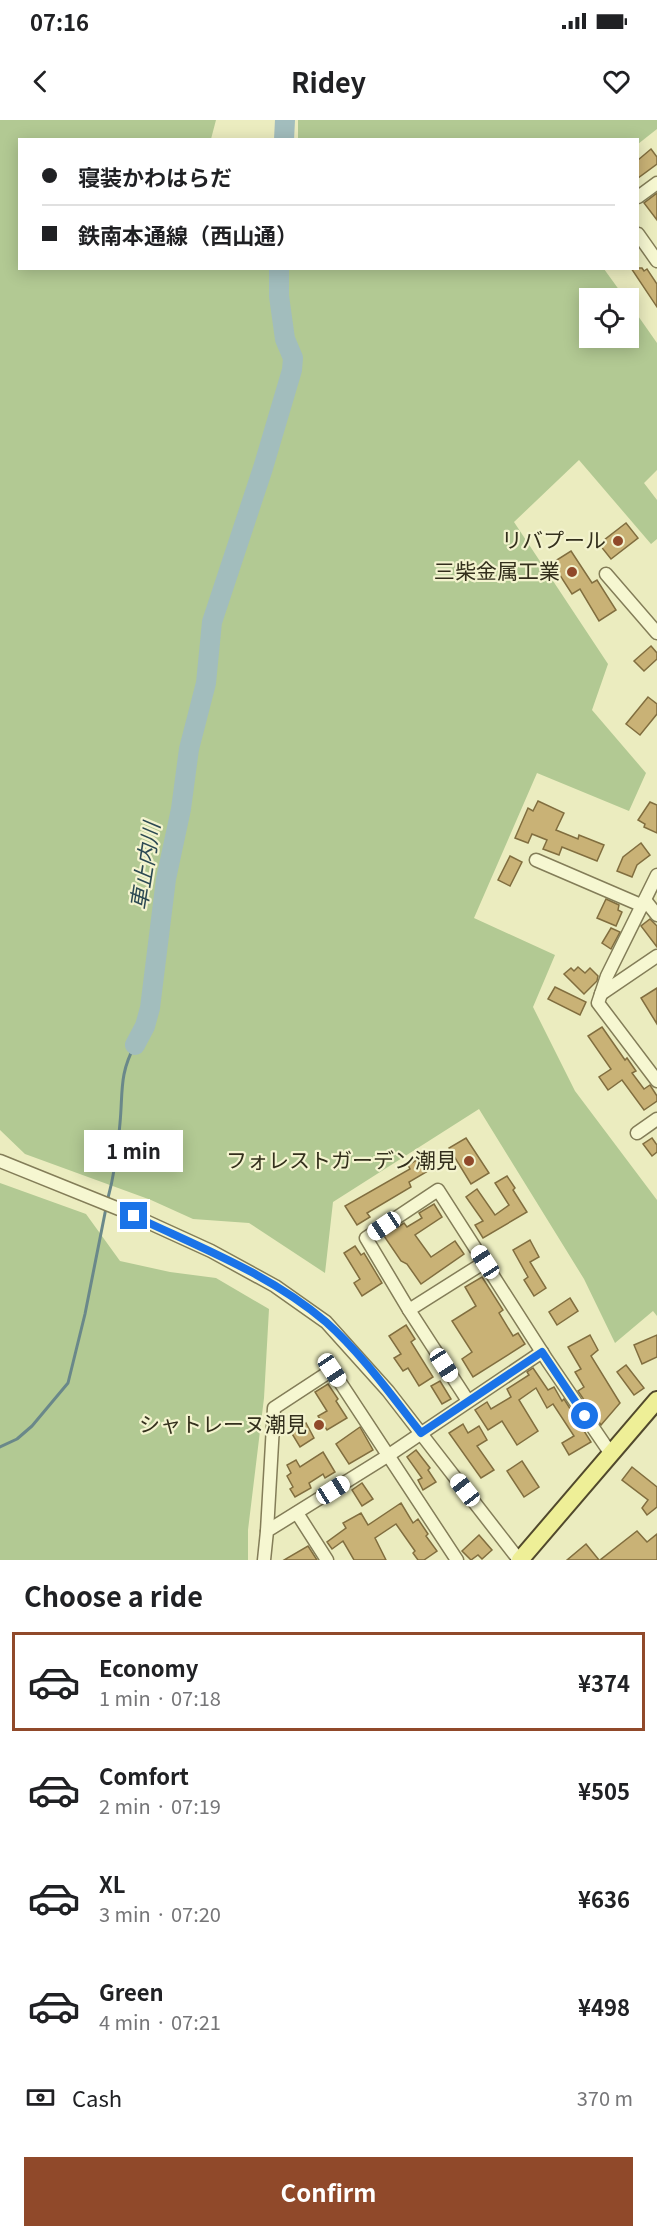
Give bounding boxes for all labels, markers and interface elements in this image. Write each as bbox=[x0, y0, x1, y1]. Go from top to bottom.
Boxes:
text: 07:16 bbox=[30, 5, 89, 37]
text: Ridey bbox=[291, 62, 366, 101]
icon: back bbox=[24, 65, 57, 98]
icon: heart bbox=[600, 65, 633, 98]
text: 寝装かわはらだ bbox=[78, 160, 232, 192]
text: 鉄南本通線（西山通） bbox=[78, 218, 298, 250]
map controls bbox=[579, 288, 639, 348]
button: locate bbox=[579, 288, 639, 348]
place label: リバプール bbox=[501, 524, 606, 554]
marker: リバプール bbox=[611, 534, 625, 548]
place label: 三柴金属工業 bbox=[434, 555, 560, 585]
marker: 三柴金属工業 bbox=[565, 565, 579, 579]
water label: 車止内川 bbox=[120, 818, 166, 912]
callout: 1 min bbox=[84, 1129, 184, 1171]
text: 1 min bbox=[106, 1136, 161, 1165]
place label: フォレストガーデン潮見 bbox=[226, 1144, 457, 1174]
marker: フォレストガーデン潮見 bbox=[462, 1154, 476, 1168]
route end bbox=[120, 1202, 147, 1229]
car bbox=[364, 1208, 404, 1244]
car bbox=[468, 1242, 502, 1282]
car bbox=[427, 1345, 461, 1385]
car bbox=[314, 1350, 350, 1390]
route start bbox=[571, 1402, 598, 1429]
place label: シャトレーヌ潮見 bbox=[139, 1408, 307, 1438]
marker: シャトレーヌ潮見 bbox=[312, 1418, 326, 1432]
car bbox=[447, 1470, 483, 1510]
car bbox=[313, 1473, 353, 1507]
text: Choose a ride bbox=[24, 1576, 203, 1615]
text: Economy bbox=[99, 1651, 198, 1683]
icon: car bbox=[27, 1655, 81, 1709]
text: ¥374 bbox=[578, 1666, 630, 1698]
text: 1 min · 07:18 bbox=[99, 1683, 221, 1712]
text: Comfort bbox=[99, 1759, 189, 1791]
icon: car bbox=[27, 1763, 81, 1817]
text: ¥505 bbox=[578, 1774, 630, 1806]
text: 2 min · 07:19 bbox=[99, 1791, 221, 1820]
text: XL bbox=[99, 1867, 126, 1899]
icon: car bbox=[27, 1871, 81, 1925]
text: ¥636 bbox=[578, 1882, 630, 1914]
text: 3 min · 07:20 bbox=[99, 1899, 221, 1928]
text: Green bbox=[99, 1975, 164, 2007]
icon: car bbox=[27, 1979, 81, 2033]
text: ¥498 bbox=[578, 1990, 630, 2022]
text: 4 min · 07:21 bbox=[99, 2007, 221, 2036]
icon: cash bbox=[24, 2081, 57, 2114]
text: Cash bbox=[72, 2081, 122, 2113]
text: 370 m bbox=[577, 2083, 633, 2112]
button: Confirm bbox=[24, 2157, 633, 2226]

